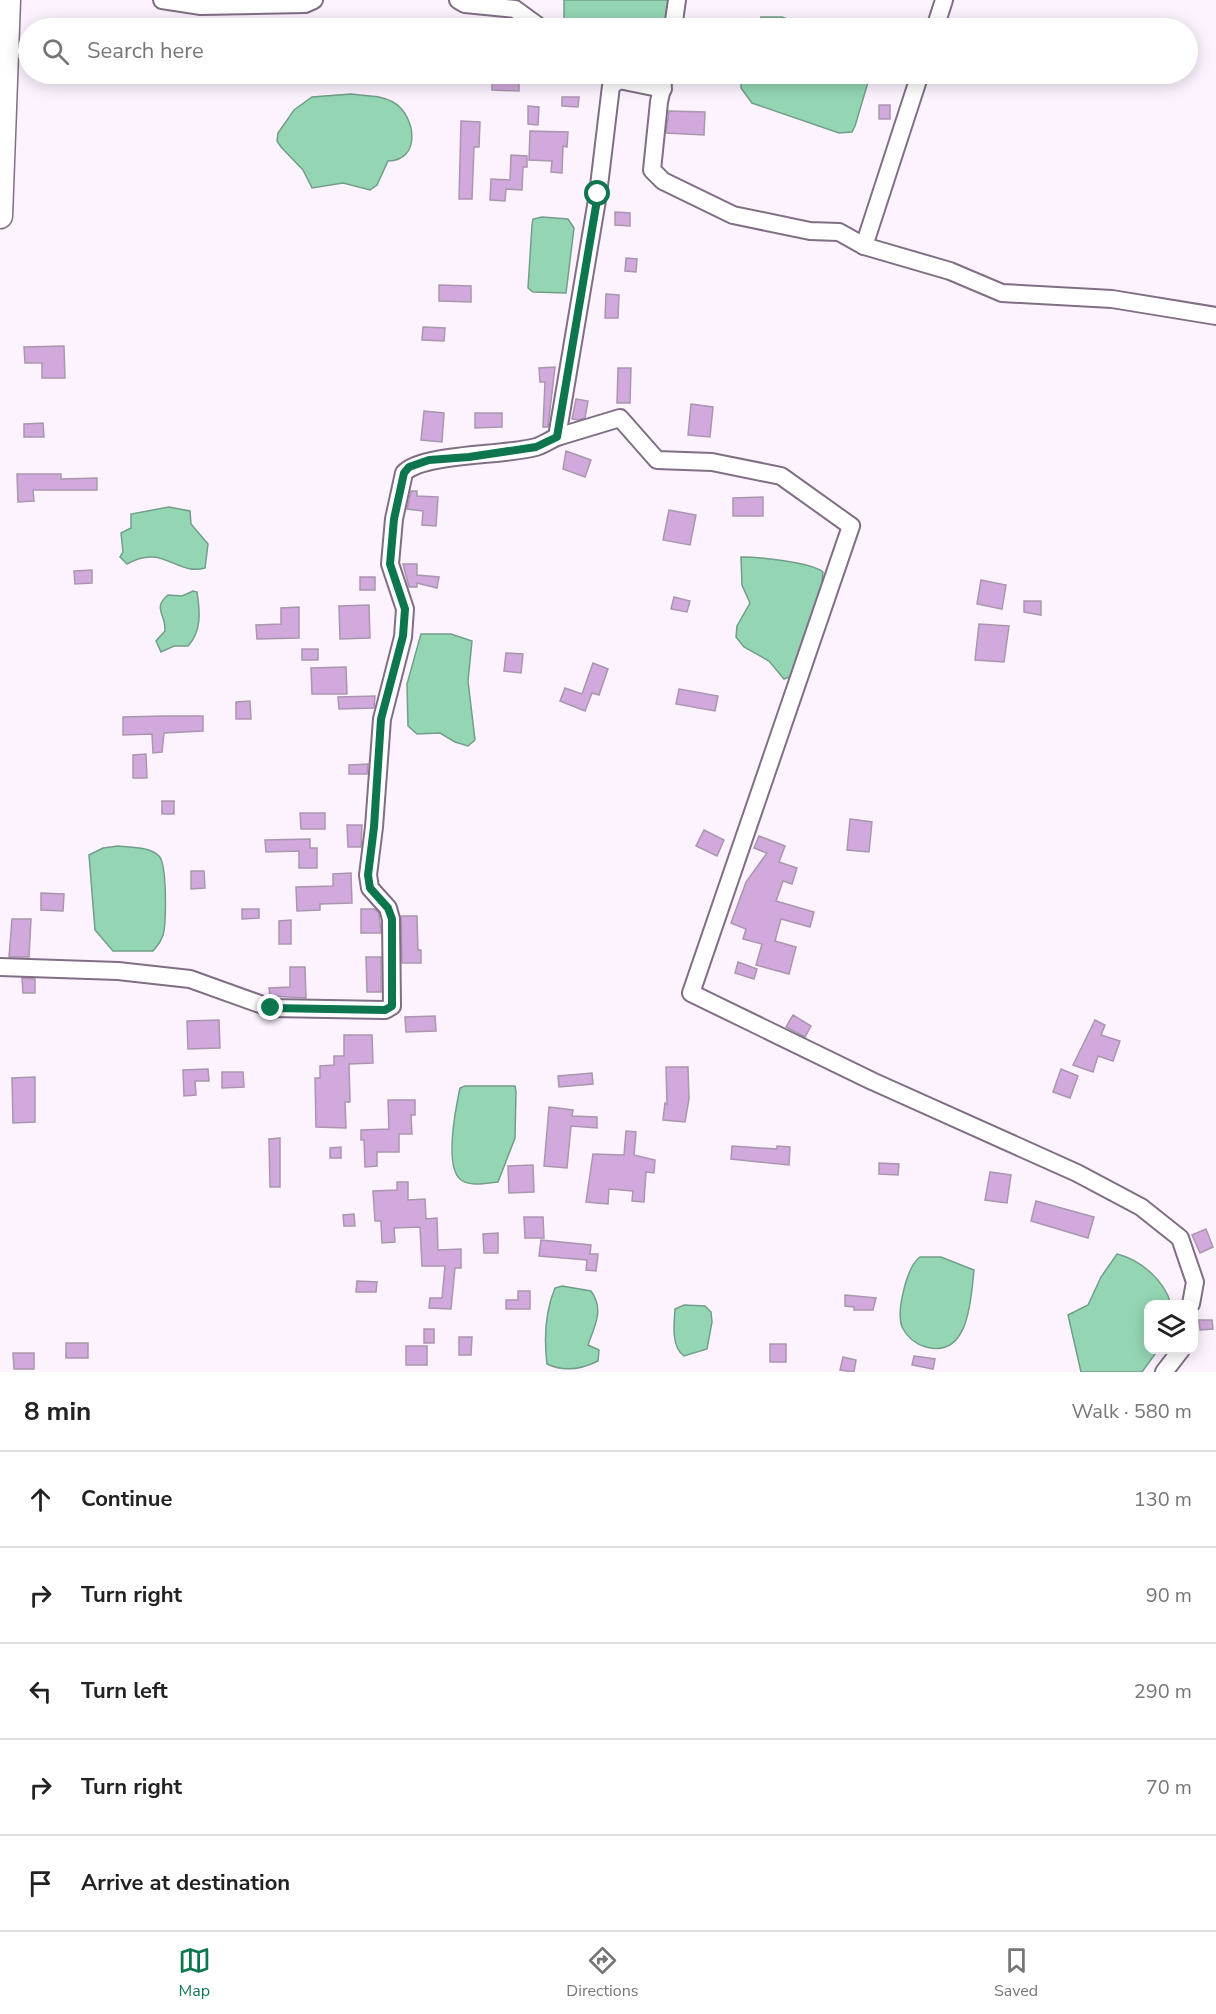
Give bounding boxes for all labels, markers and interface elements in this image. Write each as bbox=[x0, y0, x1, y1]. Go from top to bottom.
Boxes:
search box bbox=[18, 18, 1198, 84]
icon: search bbox=[39, 35, 72, 68]
text: Search here bbox=[87, 36, 204, 66]
route start bbox=[584, 180, 610, 206]
route end bbox=[257, 994, 283, 1020]
map controls bbox=[1144, 1300, 1198, 1354]
button: layers bbox=[1144, 1300, 1198, 1354]
text: 8 min bbox=[24, 1394, 91, 1429]
text: Walk · 580 m bbox=[1072, 1398, 1192, 1425]
icon: ahead bbox=[24, 1483, 57, 1516]
text: Continue bbox=[81, 1484, 172, 1514]
text: 130 m bbox=[1134, 1486, 1192, 1513]
icon: right bbox=[24, 1579, 57, 1612]
text: Turn right bbox=[81, 1580, 182, 1610]
text: 90 m bbox=[1146, 1582, 1192, 1609]
icon: left bbox=[24, 1675, 57, 1708]
text: Turn left bbox=[81, 1676, 168, 1706]
text: 290 m bbox=[1134, 1678, 1192, 1705]
icon: right bbox=[24, 1771, 57, 1804]
text: Turn right bbox=[81, 1772, 182, 1802]
text: 70 m bbox=[1146, 1774, 1192, 1801]
icon: arrive bbox=[24, 1867, 57, 1900]
text: Arrive at destination bbox=[81, 1868, 290, 1898]
tab: Map bbox=[178, 1944, 211, 2002]
tab: Directions bbox=[566, 1944, 638, 2002]
tab: Saved bbox=[994, 1944, 1038, 2002]

